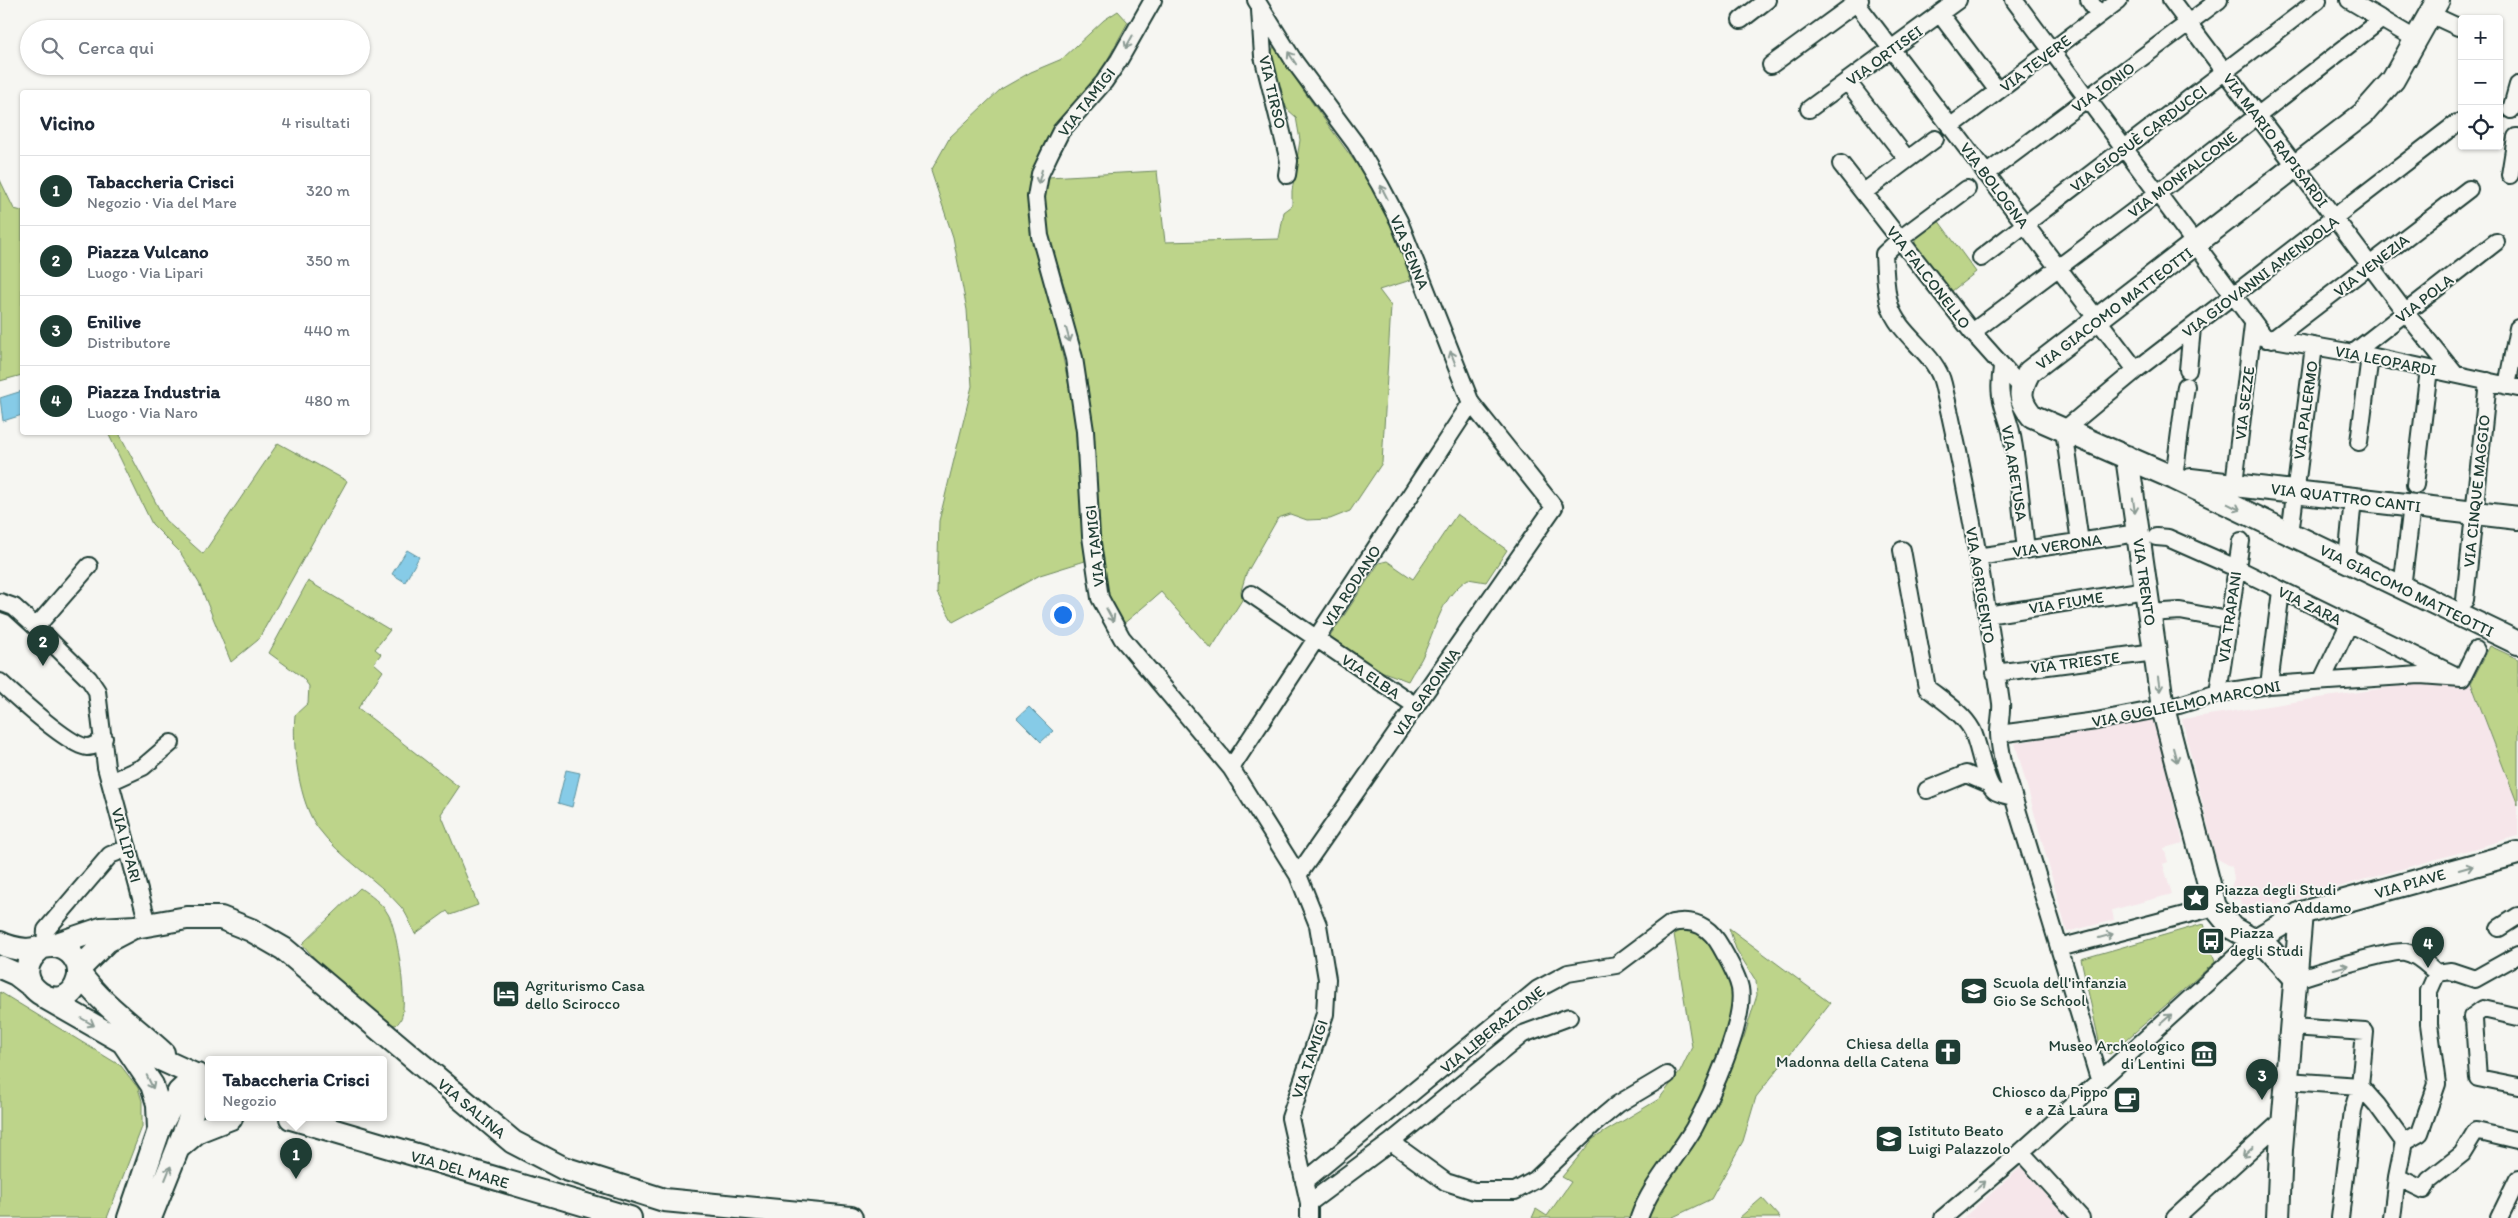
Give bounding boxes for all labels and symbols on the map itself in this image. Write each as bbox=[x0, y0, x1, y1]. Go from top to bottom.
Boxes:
street label: VIA ORTISEI bbox=[1842, 21, 1926, 89]
street label: VIA TEVERE bbox=[1996, 31, 2075, 96]
one-way arrow bbox=[1124, 35, 1134, 50]
one-way arrow bbox=[1287, 51, 1297, 65]
street label: VIA TIRSO bbox=[1255, 54, 1290, 131]
street label: VIA IONIO bbox=[2068, 58, 2139, 117]
street label: VIA TAMIGI bbox=[1054, 64, 1119, 141]
street label: VIA MARIO RAPISARDI bbox=[2219, 69, 2332, 211]
street label: VIA GIOSUÈ CARDUCCI bbox=[2066, 81, 2210, 196]
street label: VIA MONFALCONE bbox=[2124, 127, 2241, 222]
street label: VIA BOLOGNA bbox=[1956, 139, 2033, 232]
one-way arrow bbox=[1035, 169, 1045, 185]
one-way arrow bbox=[1379, 184, 1389, 199]
street label: VIA GIOVANNI AMENDOLA bbox=[2178, 211, 2342, 342]
street label: VIA SENNA bbox=[1386, 212, 1433, 292]
street label: VIA FALCONELLO bbox=[1883, 222, 1975, 332]
street label: VIA VENEZIA bbox=[2330, 230, 2413, 301]
street label: VIA GIACOMO MATTEOTTI bbox=[2032, 243, 2197, 374]
street label: VIA POLA bbox=[2392, 270, 2457, 327]
one-way arrow bbox=[1063, 326, 1073, 342]
street label: VIA LEOPARDI bbox=[2333, 341, 2438, 380]
one-way arrow bbox=[1448, 351, 1457, 366]
street label: VIA PALERMO bbox=[2289, 359, 2322, 461]
street label: VIA SEZZE bbox=[2231, 365, 2258, 441]
street label: VIA CINQUE MAGGIO bbox=[2459, 414, 2494, 569]
street label: VIA ARETUSA bbox=[1998, 424, 2031, 522]
street label: VIA QUATTRO CANTI bbox=[2270, 479, 2422, 516]
one-way arrow bbox=[2129, 497, 2139, 513]
one-way arrow bbox=[2226, 503, 2241, 512]
street label: VIA TAMIGI bbox=[1081, 504, 1108, 588]
street label: VIA AGRIGENTO bbox=[1962, 525, 1999, 645]
street label: VIA VERONA bbox=[2011, 530, 2103, 561]
street label: VIA TRENTO bbox=[2129, 537, 2160, 627]
street label: VIA GIACOMO MATTEOTTI bbox=[2317, 540, 2497, 641]
street label: VIA RODANO bbox=[1318, 542, 1385, 631]
street label: VIA TRAPANI bbox=[2214, 570, 2245, 664]
street label: VIA ZARA bbox=[2275, 582, 2345, 629]
street label: VIA FIUME bbox=[2027, 587, 2105, 618]
your location bbox=[1050, 602, 1076, 628]
one-way arrow bbox=[1105, 607, 1115, 622]
pin: 2 bbox=[27, 625, 59, 666]
street label: VIA GARONNA bbox=[1389, 644, 1464, 740]
street label: VIA TRIESTE bbox=[2029, 648, 2121, 677]
street label: VIA ELBA bbox=[1338, 650, 1404, 703]
one-way arrow bbox=[2154, 675, 2164, 691]
street label: VIA GUGLIELMO MARCONI bbox=[2090, 676, 2282, 731]
one-way arrow bbox=[2171, 746, 2180, 762]
street label: VIA LIPARI bbox=[107, 806, 146, 885]
one-way arrow bbox=[2458, 862, 2474, 872]
street label: VIA PIAVE bbox=[2372, 864, 2448, 903]
place label: Piazza degli Studi Sebastiano Addamo bbox=[2215, 880, 2352, 917]
place icon: Piazza degli Studi Sebastiano Addamo bbox=[2181, 883, 2211, 913]
place label: Piazza degli Studi bbox=[2230, 923, 2303, 960]
bus stop icon: Piazza degli Studi bbox=[2196, 926, 2226, 956]
pin: 4 bbox=[2412, 927, 2444, 968]
one-way arrow bbox=[2098, 931, 2114, 940]
one-way arrow bbox=[2332, 962, 2348, 971]
place label: Scuola dell'infanzia Gio Se School bbox=[1993, 973, 2127, 1010]
place label: Agriturismo Casa dello Scirocco bbox=[525, 976, 645, 1013]
school or university icon: Scuola dell'infanzia Gio Se School bbox=[1959, 976, 1989, 1006]
hotel icon: Agriturismo Casa dello Scirocco bbox=[491, 979, 521, 1009]
street label: VIA LIBERAZIONE bbox=[1436, 981, 1548, 1077]
one-way arrow bbox=[2159, 1014, 2172, 1025]
street label: VIA TAMIGI bbox=[1287, 1017, 1332, 1101]
one-way arrow bbox=[80, 1018, 95, 1028]
place label: Chiesa della Madonna della Catena bbox=[1776, 1034, 1929, 1071]
place label: Museo Archeologico di Lentini bbox=[2048, 1036, 2185, 1073]
church icon: Chiesa della Madonna della Catena bbox=[1933, 1037, 1963, 1067]
museum icon: Museo Archeologico di Lentini bbox=[2189, 1039, 2219, 1069]
pin: 3 bbox=[2246, 1059, 2278, 1100]
street label: VIA SALINA bbox=[434, 1074, 510, 1143]
one-way arrow bbox=[145, 1075, 155, 1090]
place label: Chiosco da Pippo e a Zà Laura bbox=[1992, 1082, 2108, 1119]
cafe icon: Chiosco da Pippo e a Zà Laura bbox=[2112, 1085, 2142, 1115]
place label: Istituto Beato Luigi Palazzolo bbox=[1908, 1121, 2010, 1158]
school or university icon: Istituto Beato Luigi Palazzolo bbox=[1874, 1124, 1904, 1154]
pin: 1 bbox=[280, 1138, 312, 1179]
street label: VIA DEL MARE bbox=[408, 1146, 511, 1193]
one-way arrow bbox=[2241, 1146, 2254, 1158]
one-way arrow bbox=[164, 1166, 173, 1181]
one-way arrow bbox=[1973, 1181, 1986, 1192]

